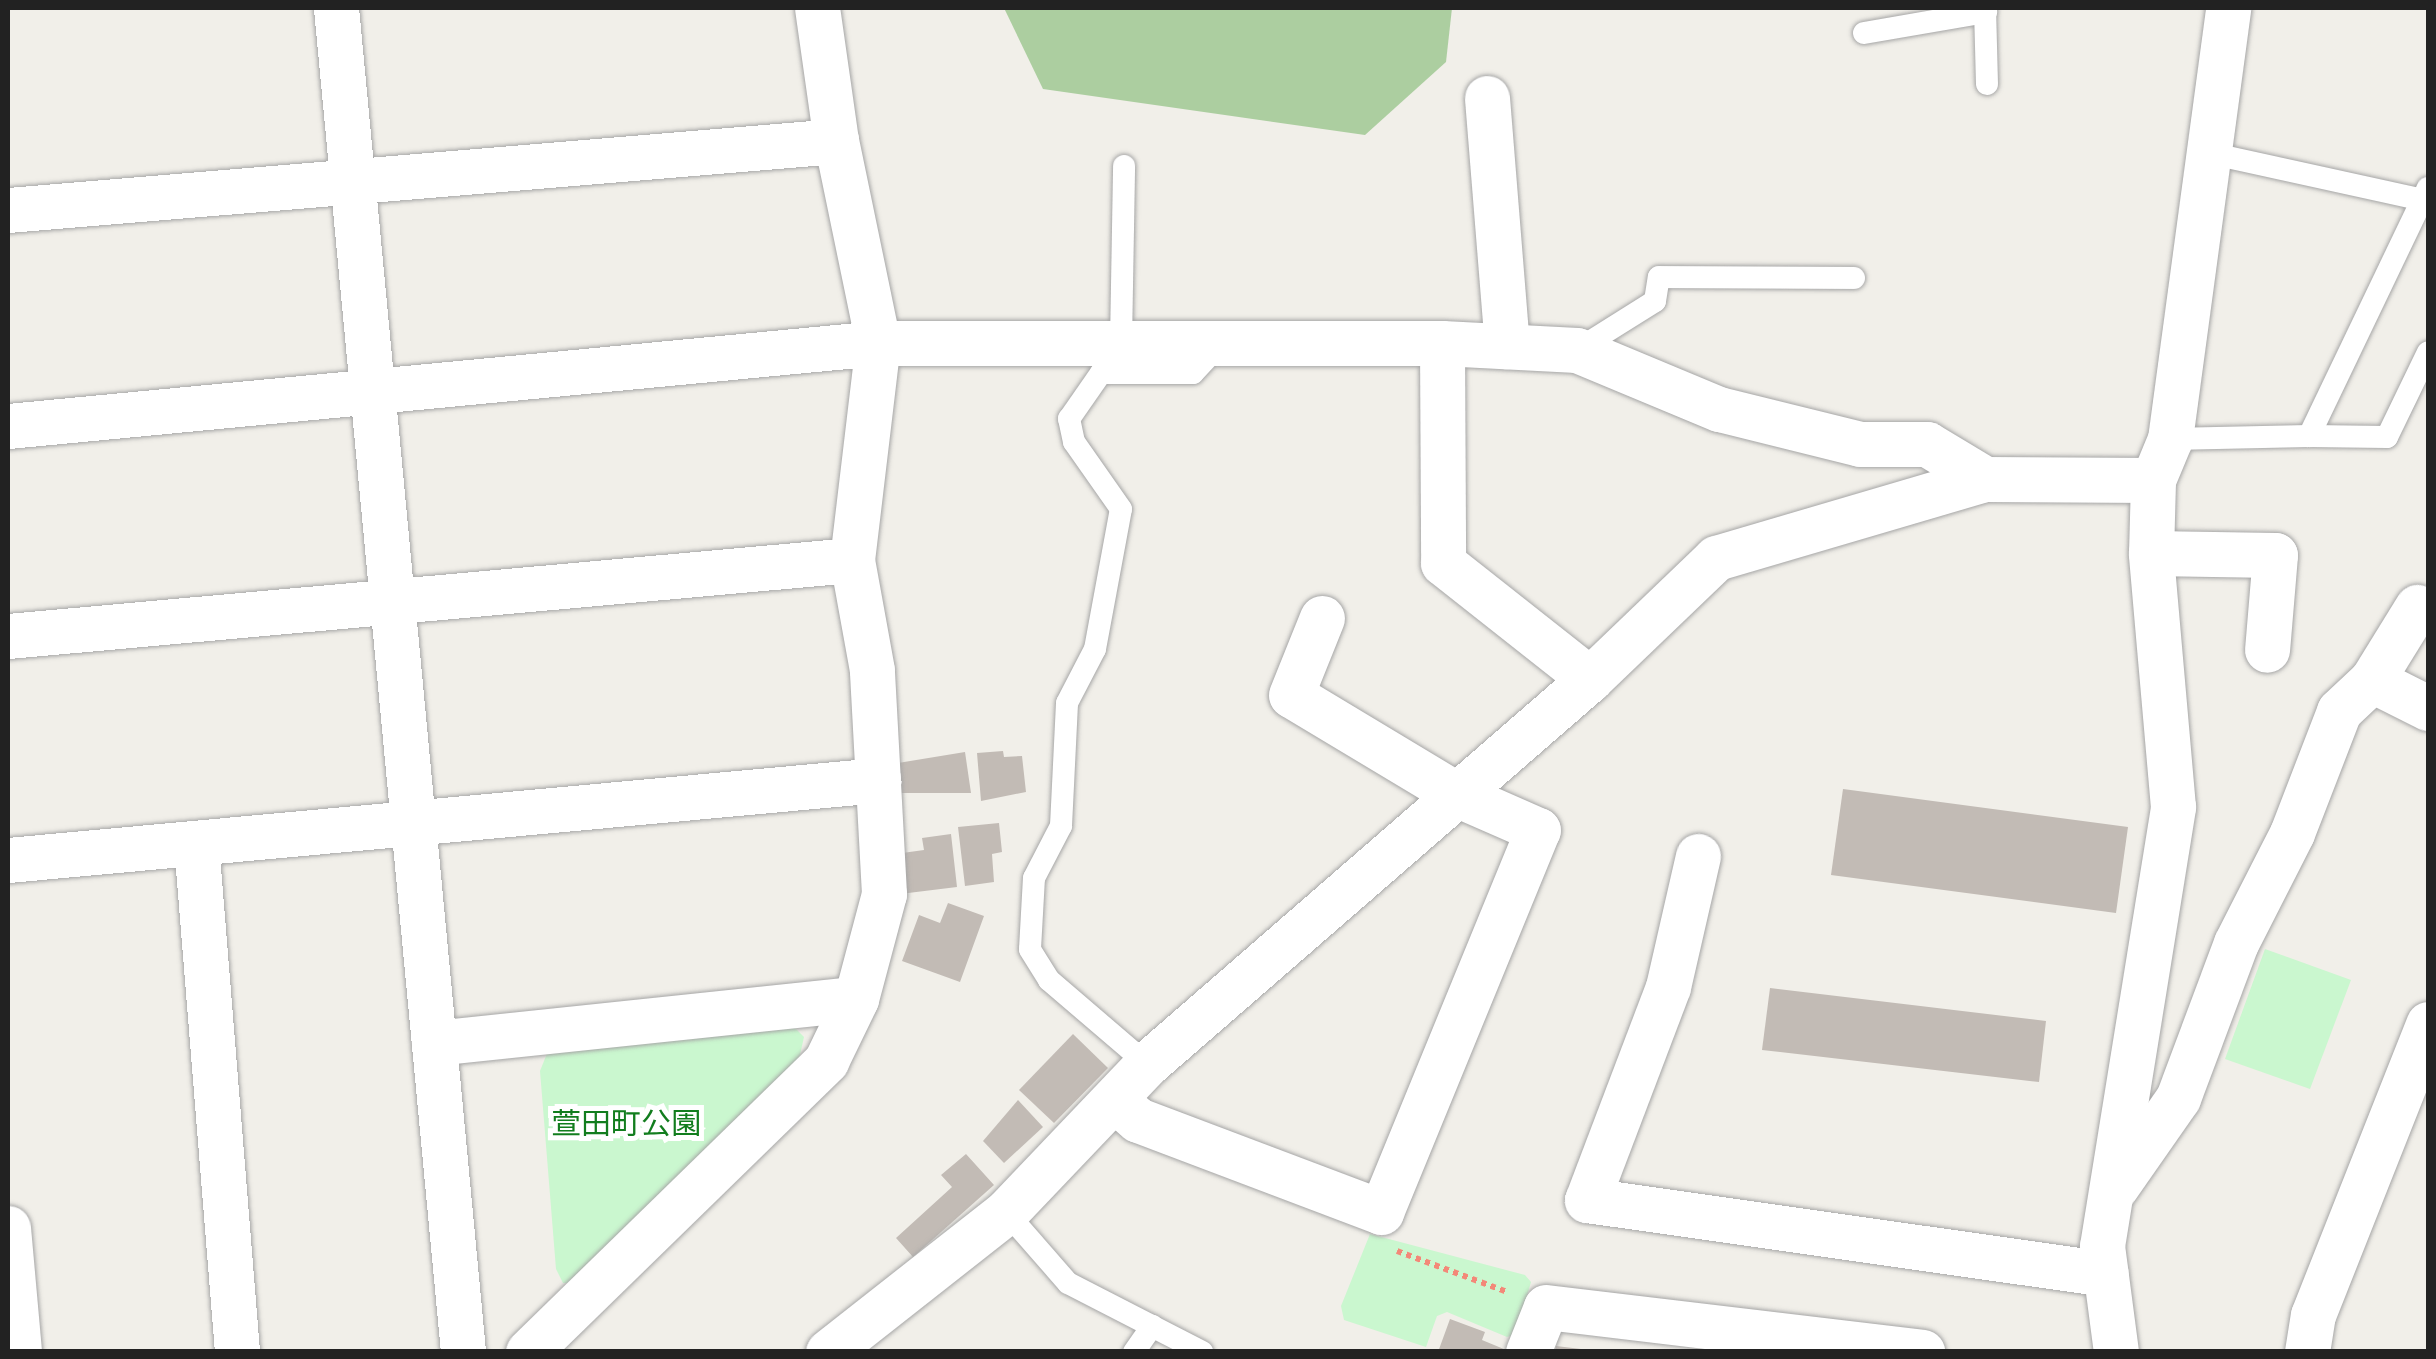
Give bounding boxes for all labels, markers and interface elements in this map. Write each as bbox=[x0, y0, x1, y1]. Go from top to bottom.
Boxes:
park label: 萱田町公園 bbox=[551, 1105, 701, 1141]

